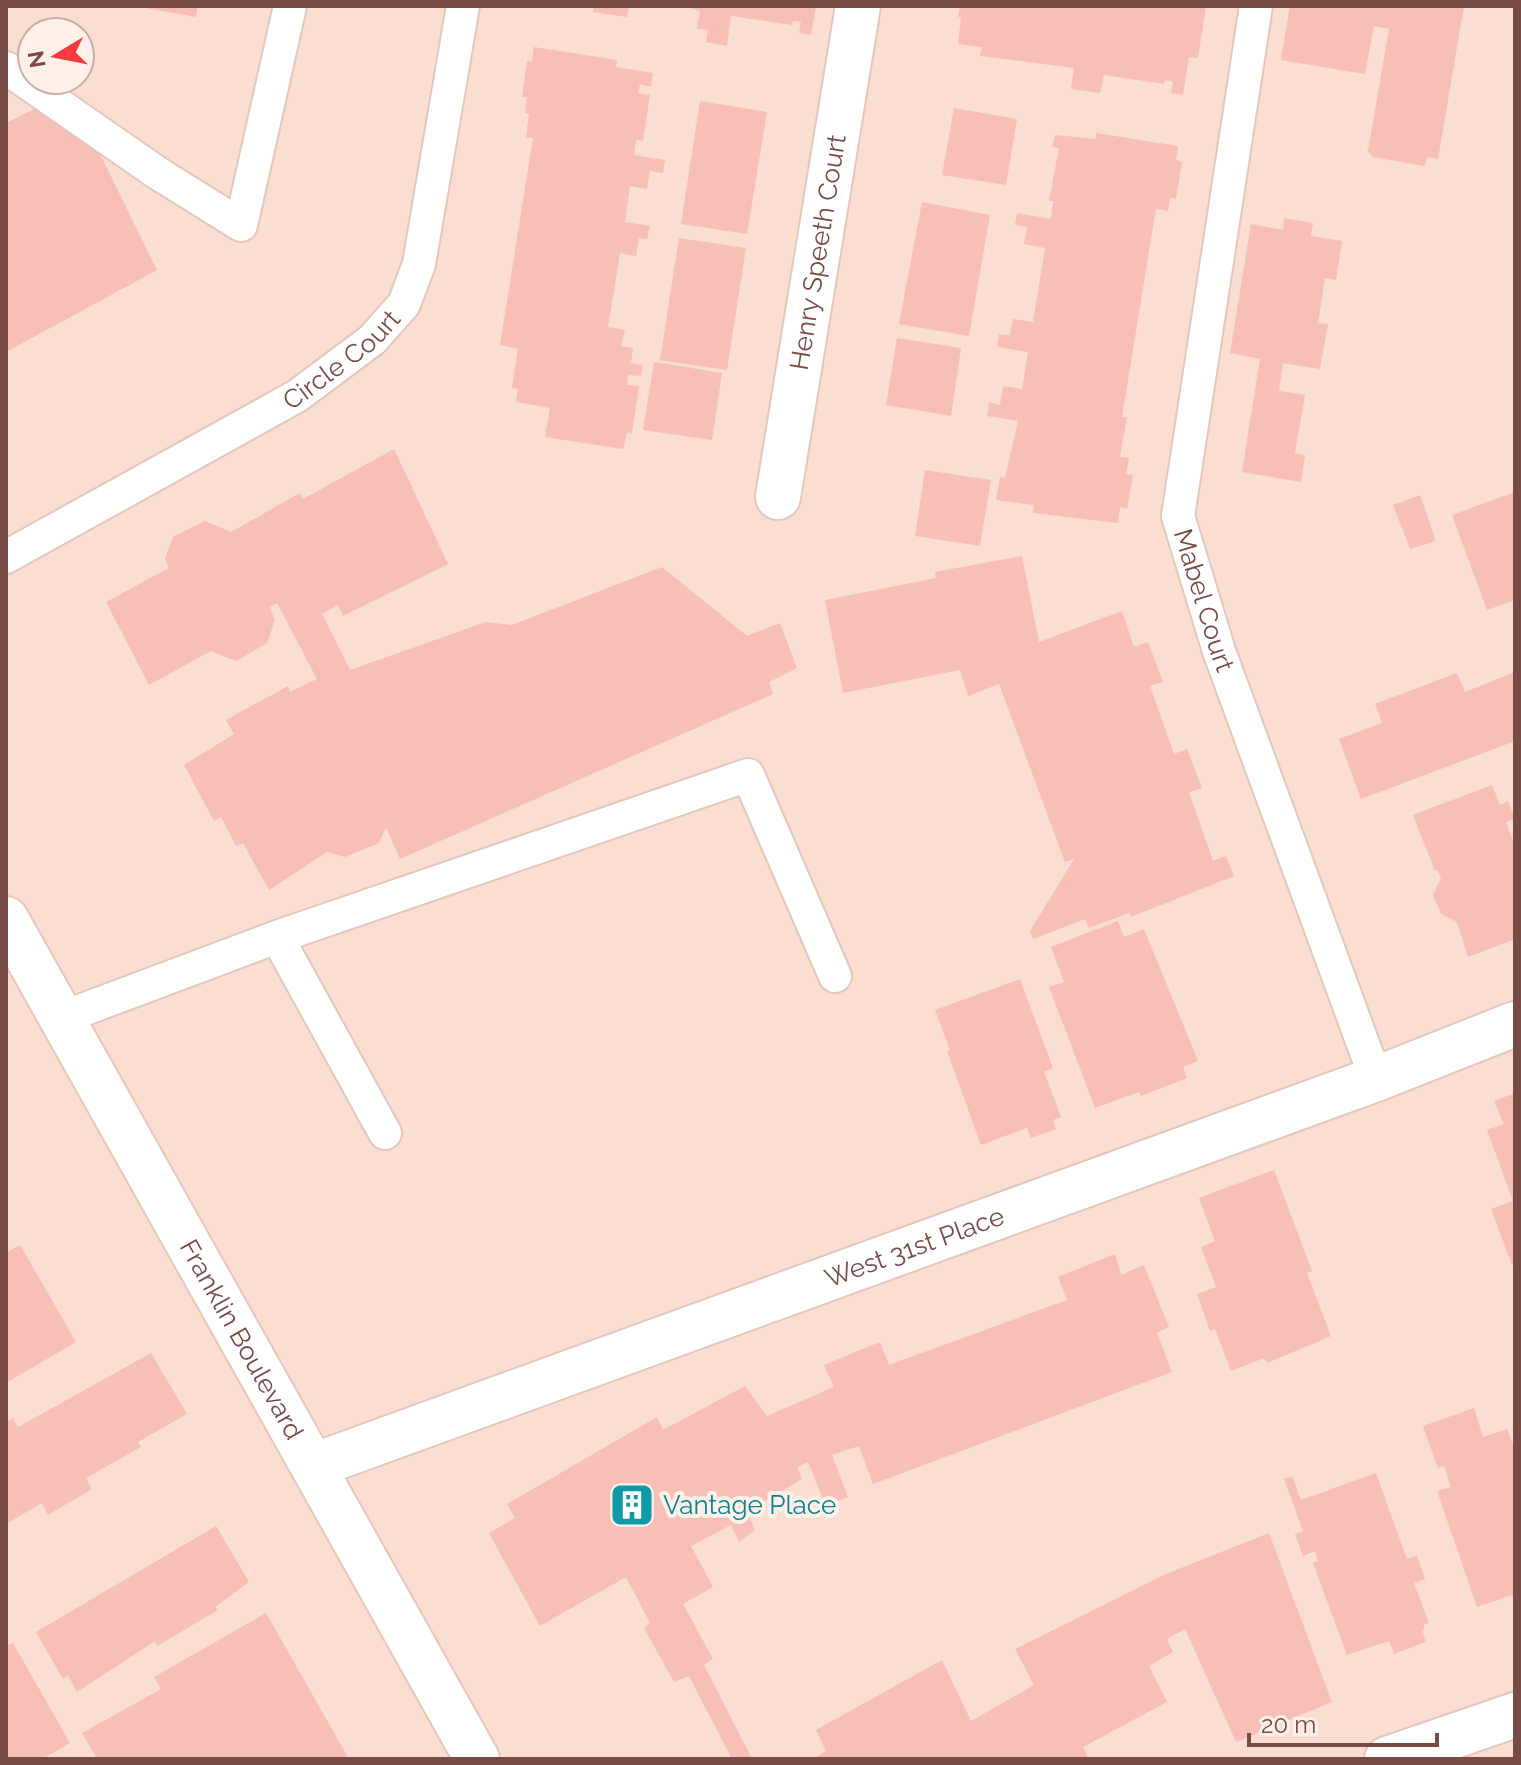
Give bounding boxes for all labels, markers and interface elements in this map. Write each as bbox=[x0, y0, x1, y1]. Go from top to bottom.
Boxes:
north arrow bbox=[16, 16, 96, 96]
text: N bbox=[22, 49, 51, 70]
street label: Henry Speeth Court bbox=[784, 132, 852, 372]
street label: Circle Court bbox=[278, 304, 407, 416]
street label: Mabel Court bbox=[1168, 525, 1240, 676]
street label: West 31st Place bbox=[821, 1201, 1008, 1293]
street label: Franklin Boulevard bbox=[174, 1234, 310, 1444]
building icon: Vantage Place bbox=[608, 1481, 656, 1529]
place label: Vantage Place bbox=[663, 1490, 836, 1520]
scale bar bbox=[1249, 1697, 1437, 1747]
text: 20 m bbox=[1261, 1710, 1316, 1739]

